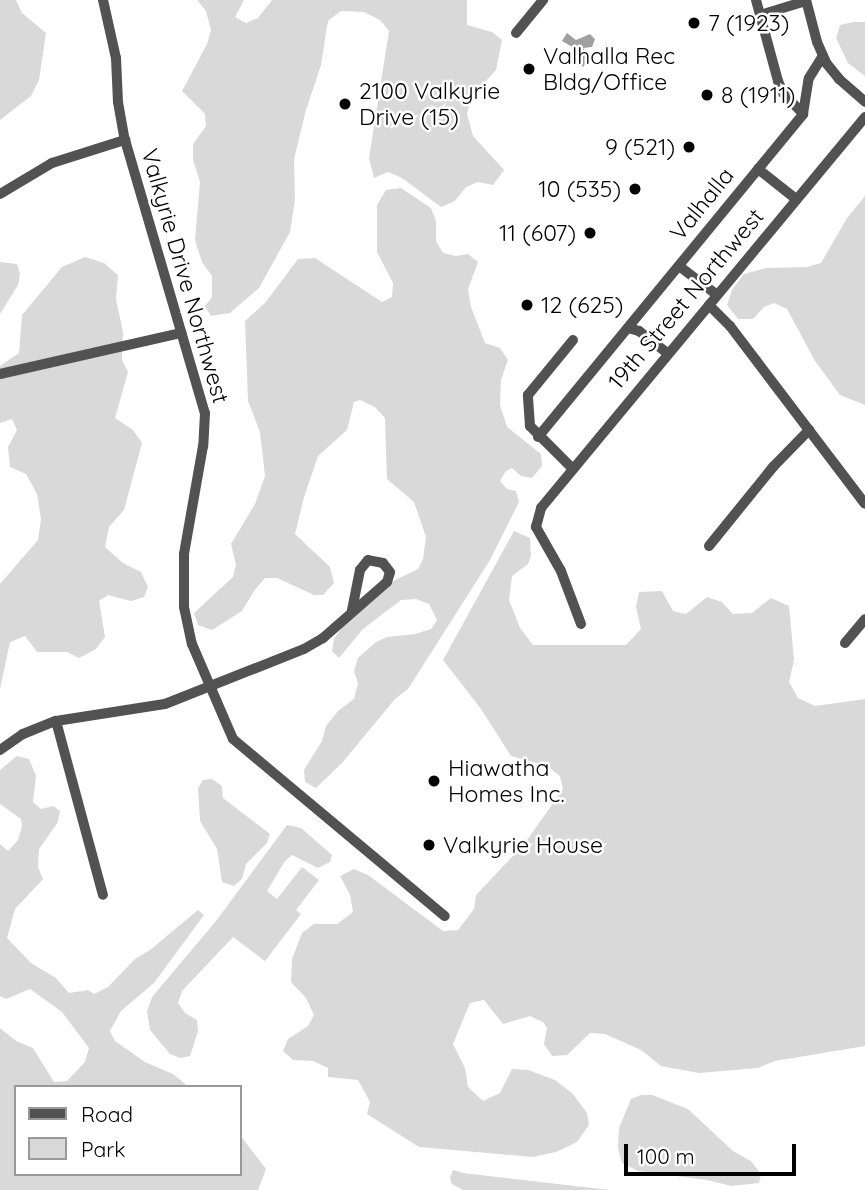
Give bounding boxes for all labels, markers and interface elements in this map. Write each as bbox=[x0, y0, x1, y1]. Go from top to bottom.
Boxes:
place label: 7 (1923) bbox=[708, 9, 789, 37]
marker: 7 (1923) bbox=[686, 15, 702, 31]
place label: Valhalla Rec Bldg/Office bbox=[543, 42, 675, 96]
marker: Valhalla Rec Bldg/Office bbox=[521, 61, 537, 77]
place label: 2100 Valkyrie Drive (15) bbox=[359, 77, 500, 131]
place label: 8 (1911) bbox=[721, 81, 795, 109]
marker: 8 (1911) bbox=[699, 87, 715, 103]
marker: 2100 Valkyrie Drive (15) bbox=[337, 96, 353, 112]
place label: 9 (521) bbox=[605, 133, 675, 161]
marker: 9 (521) bbox=[681, 139, 697, 155]
street label: Valkyrie Drive Northwest bbox=[135, 146, 235, 406]
street label: Valhalla bbox=[664, 162, 740, 246]
place label: 10 (535) bbox=[538, 175, 621, 203]
marker: 10 (535) bbox=[627, 181, 643, 197]
street label: 19th Street Northwest bbox=[603, 203, 769, 395]
place label: 11 (607) bbox=[499, 219, 576, 247]
marker: 11 (607) bbox=[582, 225, 598, 241]
place label: 12 (625) bbox=[541, 291, 623, 319]
marker: 12 (625) bbox=[519, 297, 535, 313]
place label: Hiawatha Homes Inc. bbox=[448, 754, 565, 808]
marker: Hiawatha Homes Inc. bbox=[426, 773, 442, 789]
place label: Valkyrie House bbox=[443, 831, 603, 859]
marker: Valkyrie House bbox=[421, 837, 437, 853]
legend bbox=[14, 1085, 242, 1176]
text: Road bbox=[81, 1101, 133, 1127]
scale bar bbox=[627, 1130, 798, 1174]
text: Park bbox=[81, 1136, 125, 1162]
text: 100 m bbox=[637, 1143, 695, 1169]

